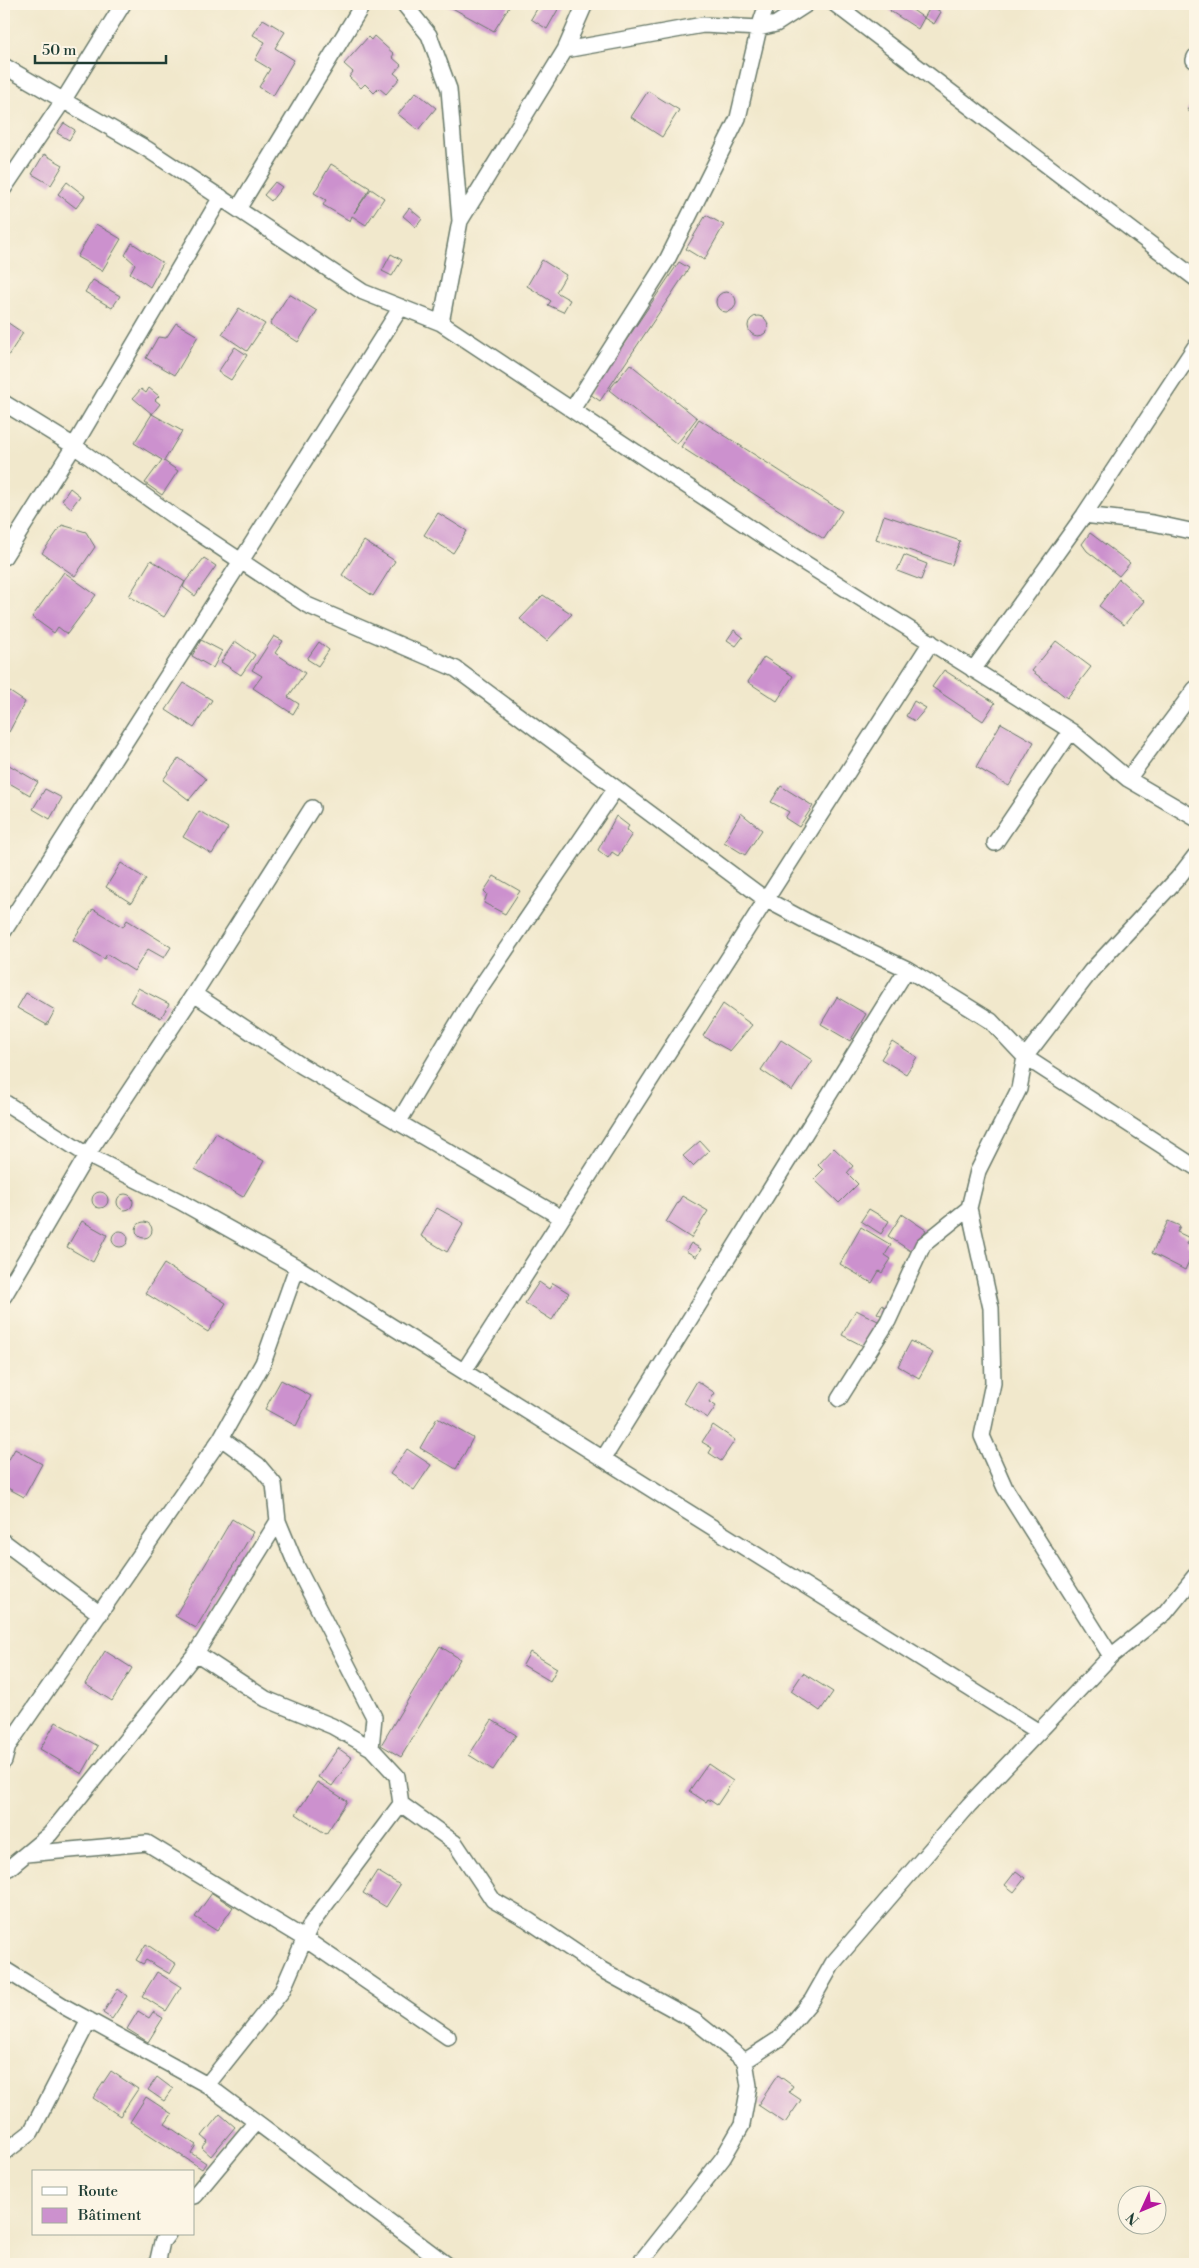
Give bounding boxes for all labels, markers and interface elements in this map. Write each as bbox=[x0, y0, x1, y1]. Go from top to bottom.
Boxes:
scale bar bbox=[35, 32, 166, 64]
text: 50 m bbox=[42, 41, 76, 60]
legend bbox=[32, 2170, 195, 2236]
text: Route bbox=[78, 2182, 118, 2201]
north arrow bbox=[1116, 2186, 1166, 2236]
text: Bâtiment bbox=[77, 2206, 142, 2225]
text: N bbox=[1123, 2208, 1144, 2229]

